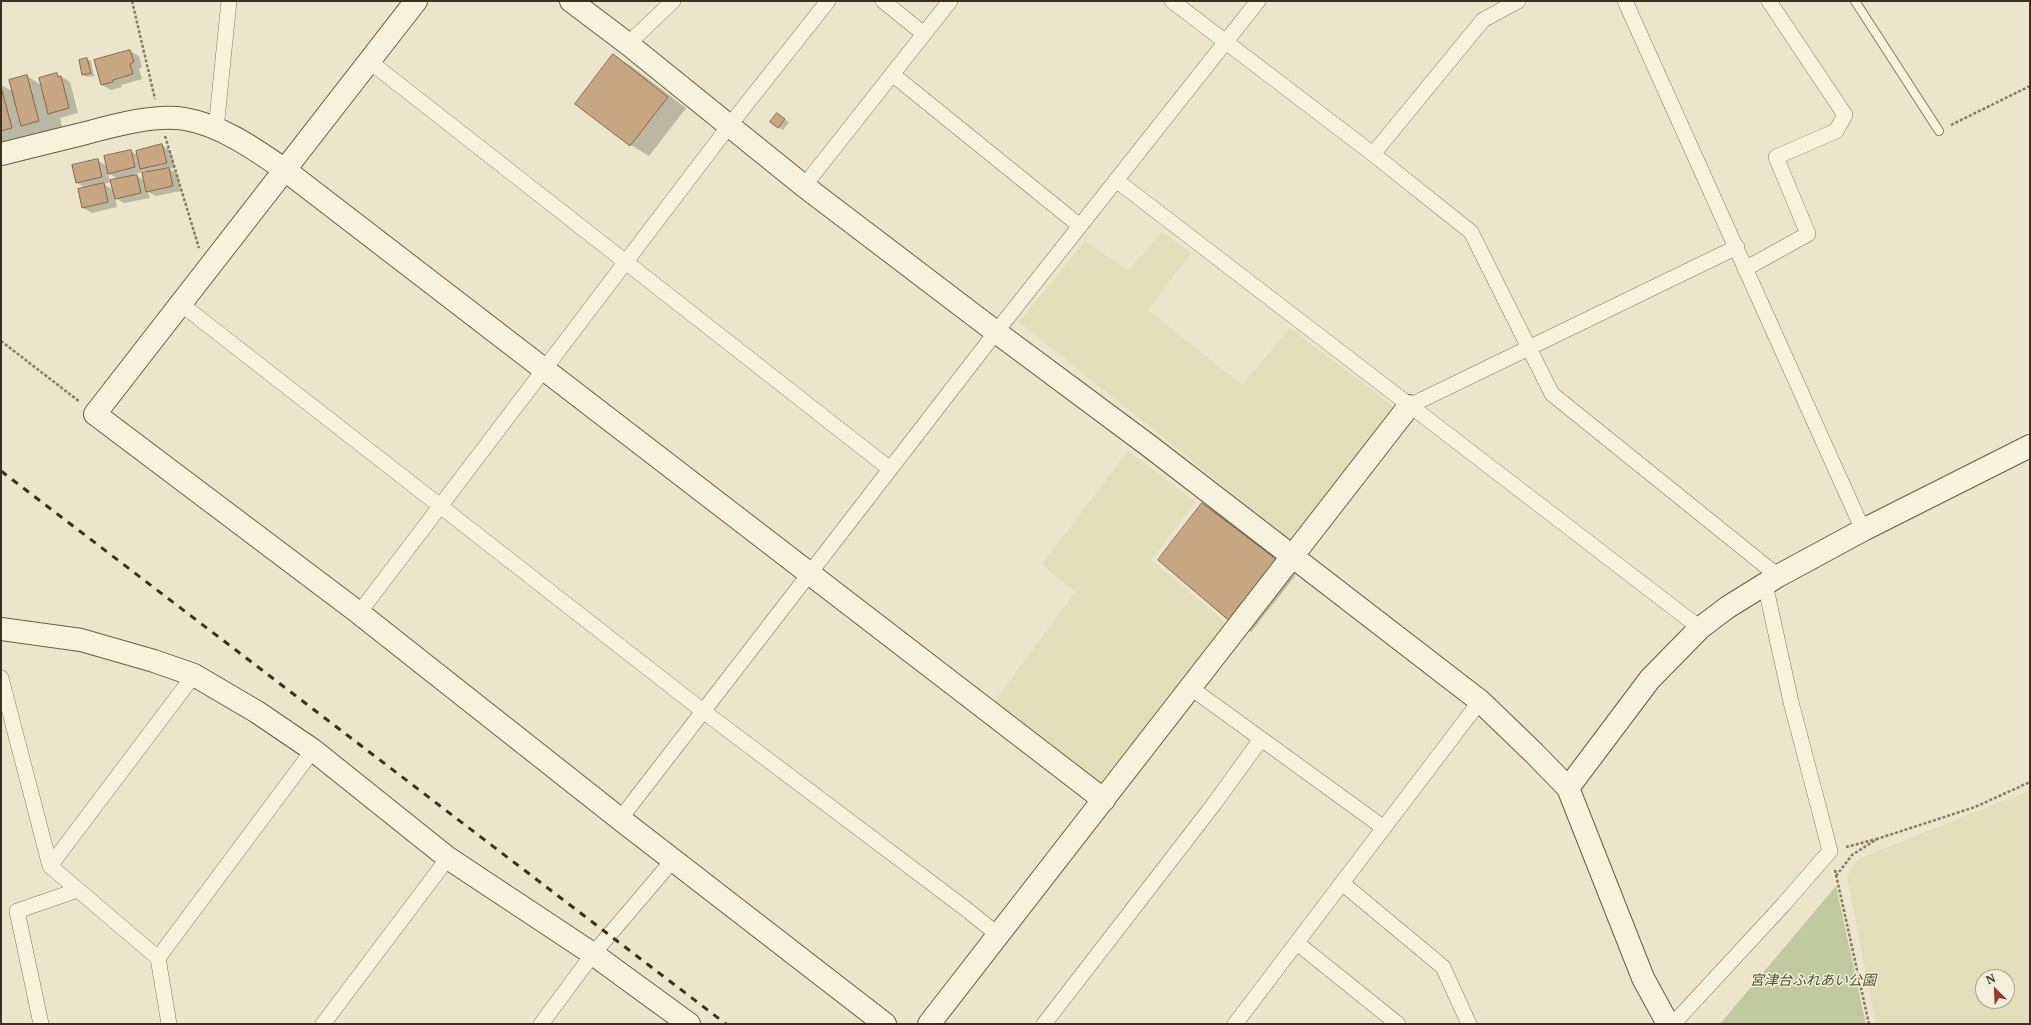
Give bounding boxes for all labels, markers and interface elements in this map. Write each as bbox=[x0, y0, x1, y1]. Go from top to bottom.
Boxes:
north arrow bbox=[1975, 969, 2015, 1009]
text: N bbox=[1984, 971, 1997, 987]
park label: 宮津台ふれあい公園 bbox=[1750, 973, 1876, 989]

